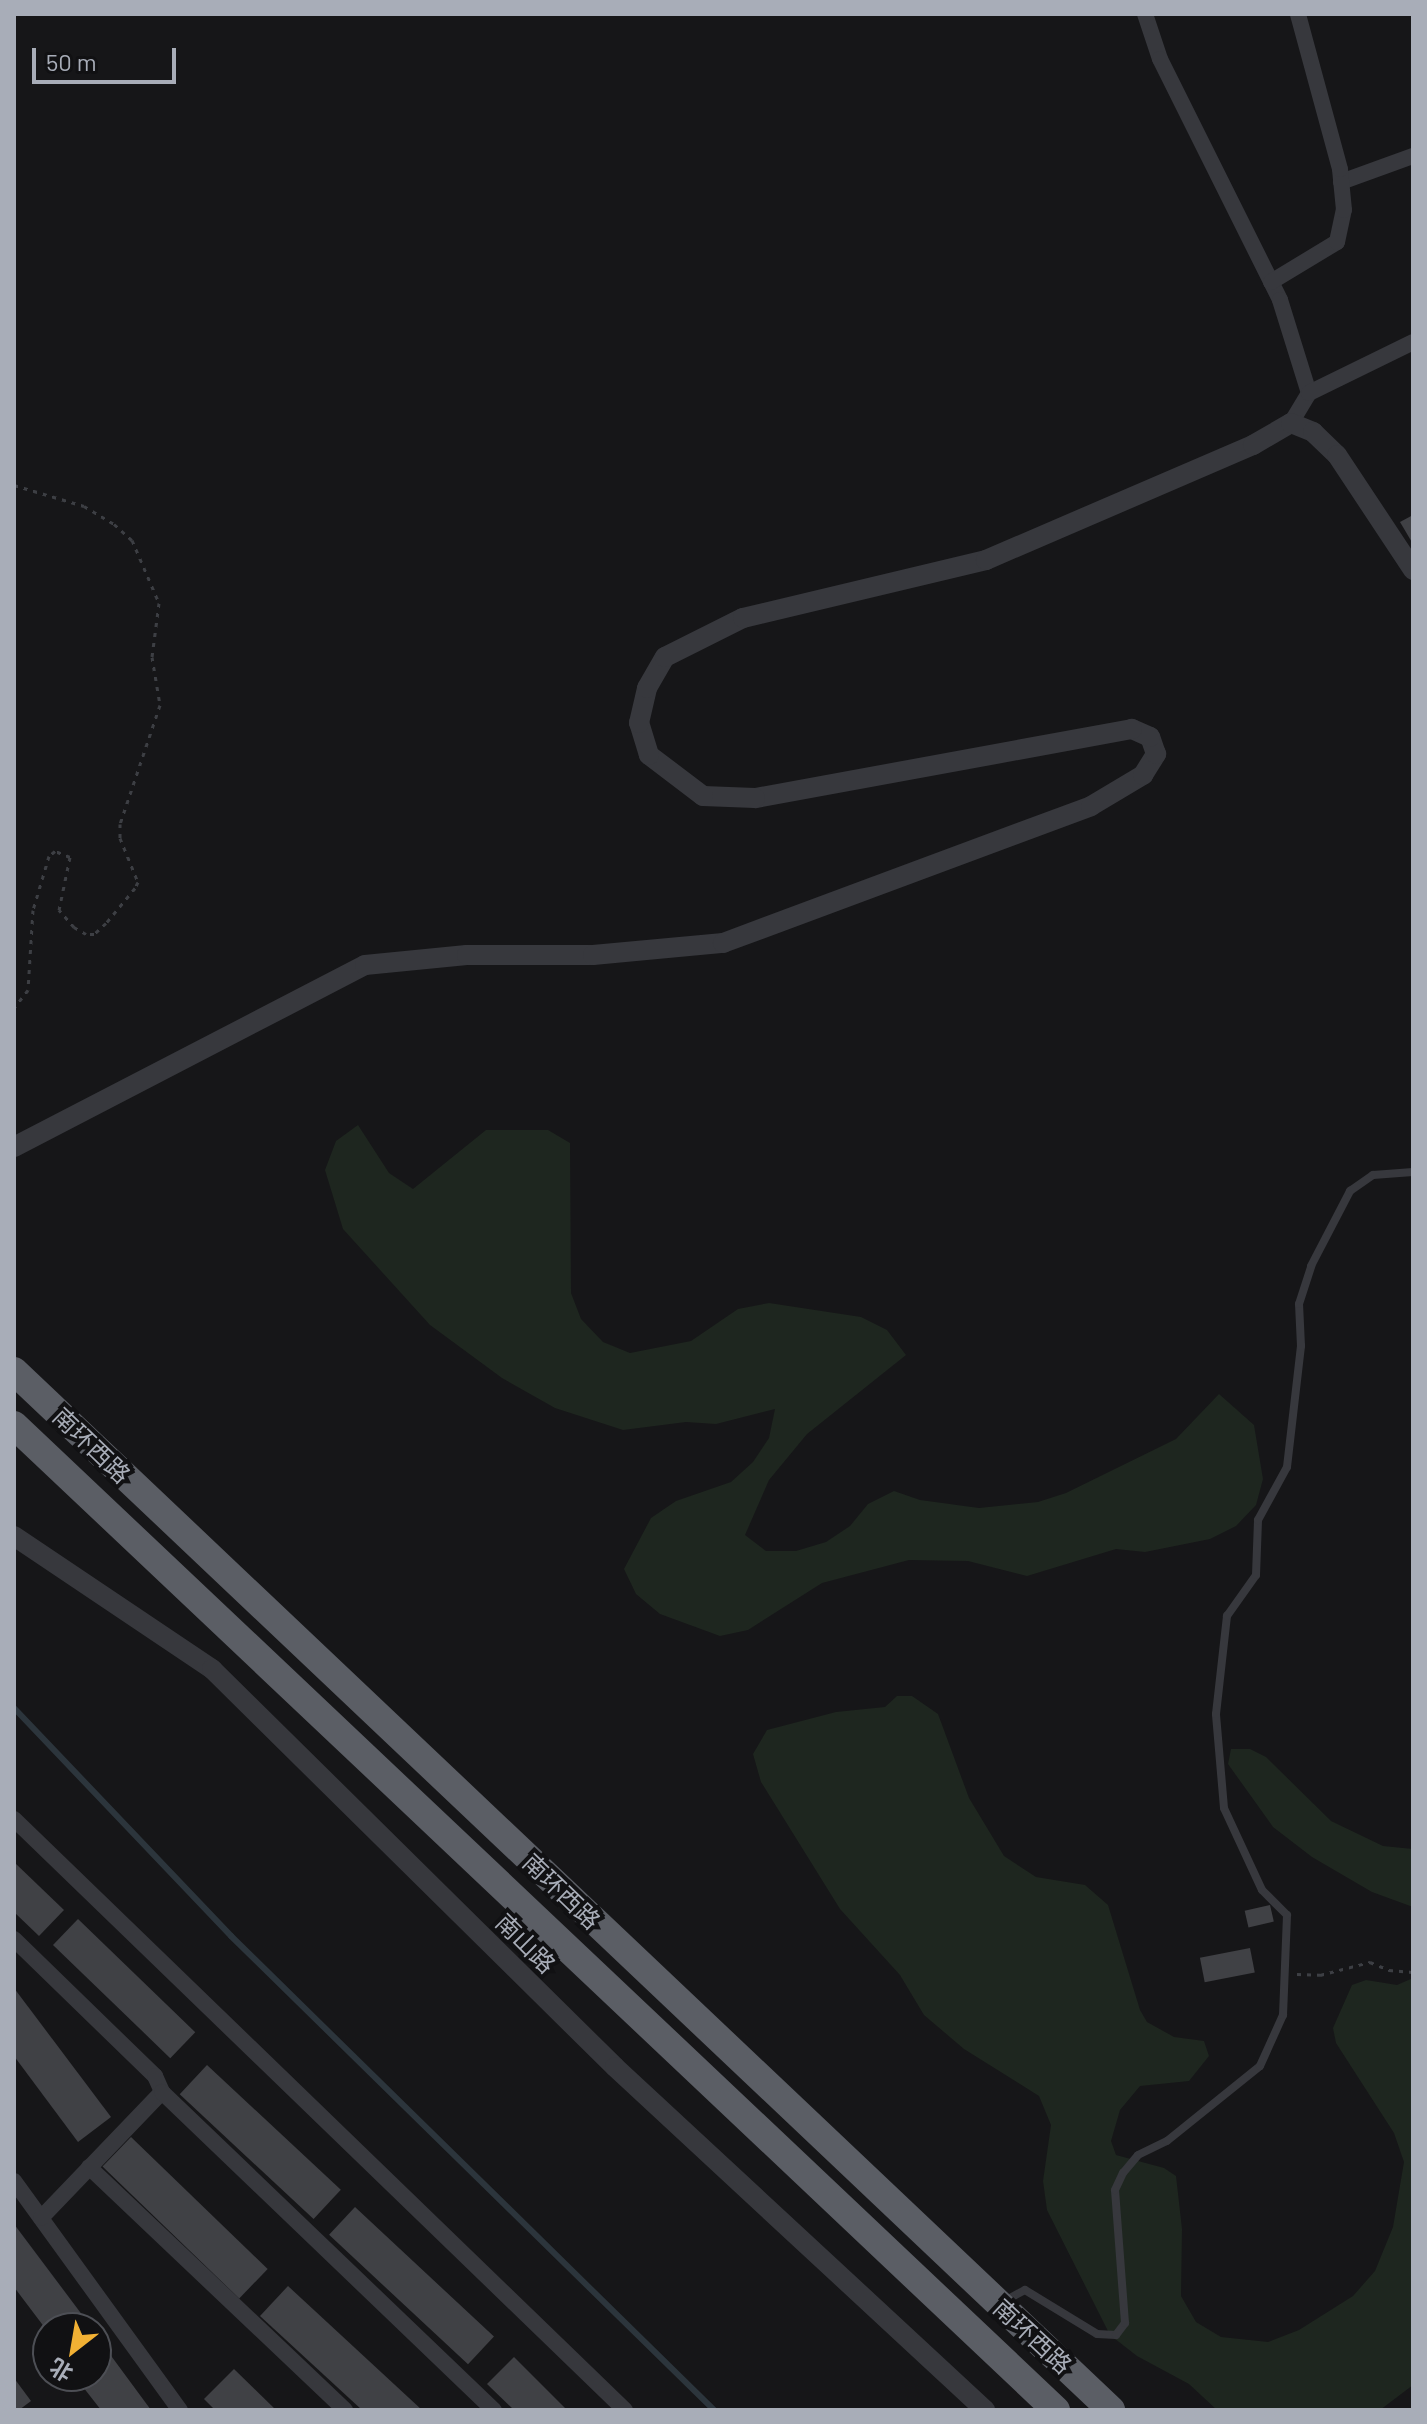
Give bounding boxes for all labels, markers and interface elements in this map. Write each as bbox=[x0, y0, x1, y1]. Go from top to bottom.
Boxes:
scale bar bbox=[36, 32, 180, 82]
text: 50 m bbox=[46, 47, 97, 76]
street label: 南环西路 bbox=[47, 1401, 137, 1489]
street label: 南环西路 bbox=[517, 1847, 607, 1935]
street label: 南山路 bbox=[490, 1907, 562, 1979]
street label: 南环西路 bbox=[988, 2293, 1078, 2379]
north arrow bbox=[32, 2312, 112, 2392]
text: 北 bbox=[45, 2354, 77, 2388]

